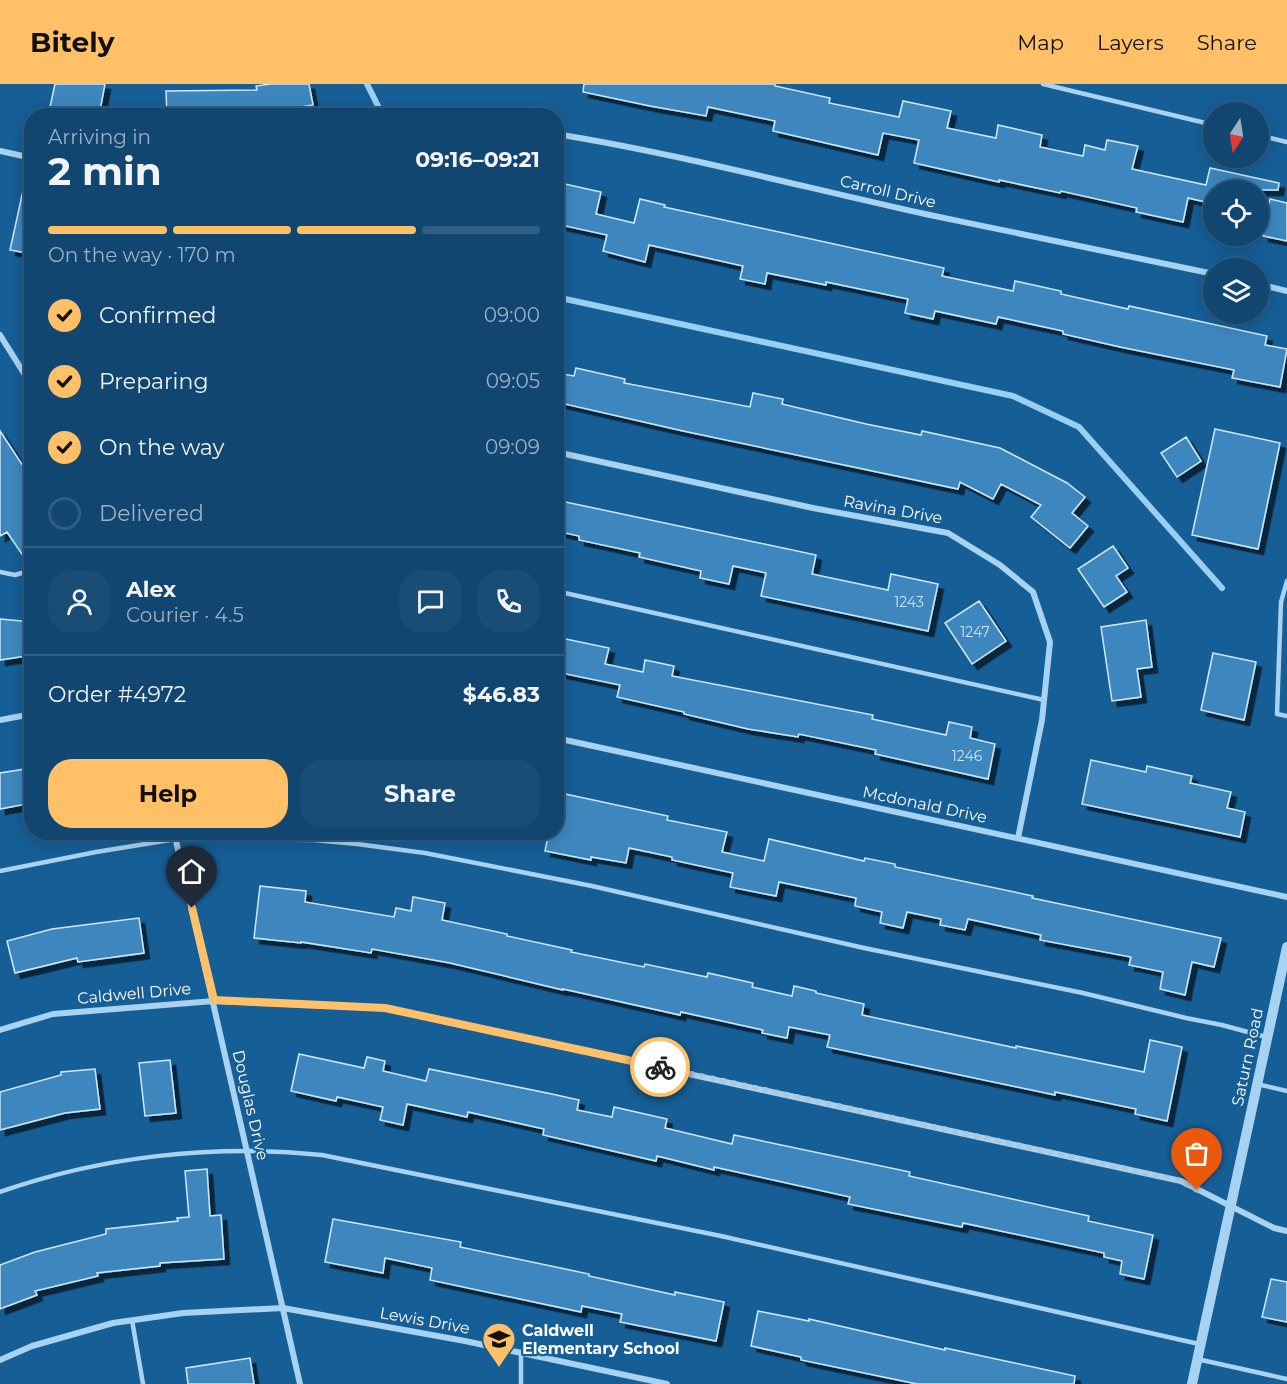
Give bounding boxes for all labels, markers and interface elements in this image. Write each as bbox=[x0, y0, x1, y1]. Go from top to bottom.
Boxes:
text: Bitely bbox=[30, 25, 114, 59]
text: Map bbox=[1017, 30, 1064, 55]
text: Layers bbox=[1097, 30, 1164, 55]
text: Share bbox=[1197, 30, 1257, 55]
north arrow bbox=[1203, 102, 1269, 168]
map controls bbox=[1203, 102, 1269, 324]
text: Arriving in bbox=[48, 125, 151, 149]
text: 09:16–09:21 bbox=[415, 146, 540, 173]
text: 2 min bbox=[48, 147, 162, 195]
street label: Carroll Drive bbox=[838, 171, 938, 212]
button: locate bbox=[1203, 180, 1269, 246]
text: On the way · 170 m bbox=[48, 243, 236, 267]
button: layers bbox=[1203, 258, 1269, 324]
icon: check bbox=[48, 299, 81, 332]
text: Confirmed bbox=[99, 302, 216, 329]
text: 09:00 bbox=[484, 303, 540, 327]
icon: check bbox=[48, 365, 81, 398]
text: Preparing bbox=[99, 368, 208, 395]
text: 09:05 bbox=[486, 369, 540, 393]
icon: check bbox=[48, 431, 81, 464]
text: On the way bbox=[99, 434, 224, 461]
text: 09:09 bbox=[485, 435, 540, 459]
street label: Ravina Drive bbox=[842, 491, 944, 528]
text: Delivered bbox=[99, 500, 204, 527]
button: person bbox=[48, 570, 111, 633]
button: chat bbox=[399, 570, 462, 633]
button: phone bbox=[477, 570, 540, 633]
text: Alex bbox=[126, 576, 176, 603]
house number: 1243 bbox=[894, 593, 924, 611]
text: Courier · 4.5 bbox=[126, 603, 244, 627]
house number: 1247 bbox=[960, 623, 990, 641]
text: Order #4972 bbox=[48, 681, 186, 708]
text: $46.83 bbox=[463, 681, 540, 708]
house number: 1246 bbox=[952, 747, 983, 765]
button: Help bbox=[48, 759, 288, 828]
button: Share bbox=[300, 759, 540, 828]
street label: Mcdonald Drive bbox=[861, 782, 989, 827]
pin bbox=[166, 846, 217, 908]
icon: home bbox=[175, 855, 208, 888]
street label: Caldwell Drive bbox=[76, 979, 192, 1008]
street label: Saturn Road bbox=[1228, 1006, 1267, 1108]
courier bbox=[630, 1037, 690, 1097]
street label: Douglas Drive bbox=[229, 1048, 272, 1162]
icon: bike bbox=[644, 1051, 677, 1084]
pin bbox=[1171, 1128, 1222, 1190]
icon: bag bbox=[1180, 1137, 1213, 1170]
street label: Lewis Drive bbox=[378, 1303, 471, 1338]
school or university icon: Caldwell Elementary School bbox=[481, 1321, 517, 1368]
place label: Caldwell Elementary School bbox=[522, 1321, 680, 1358]

